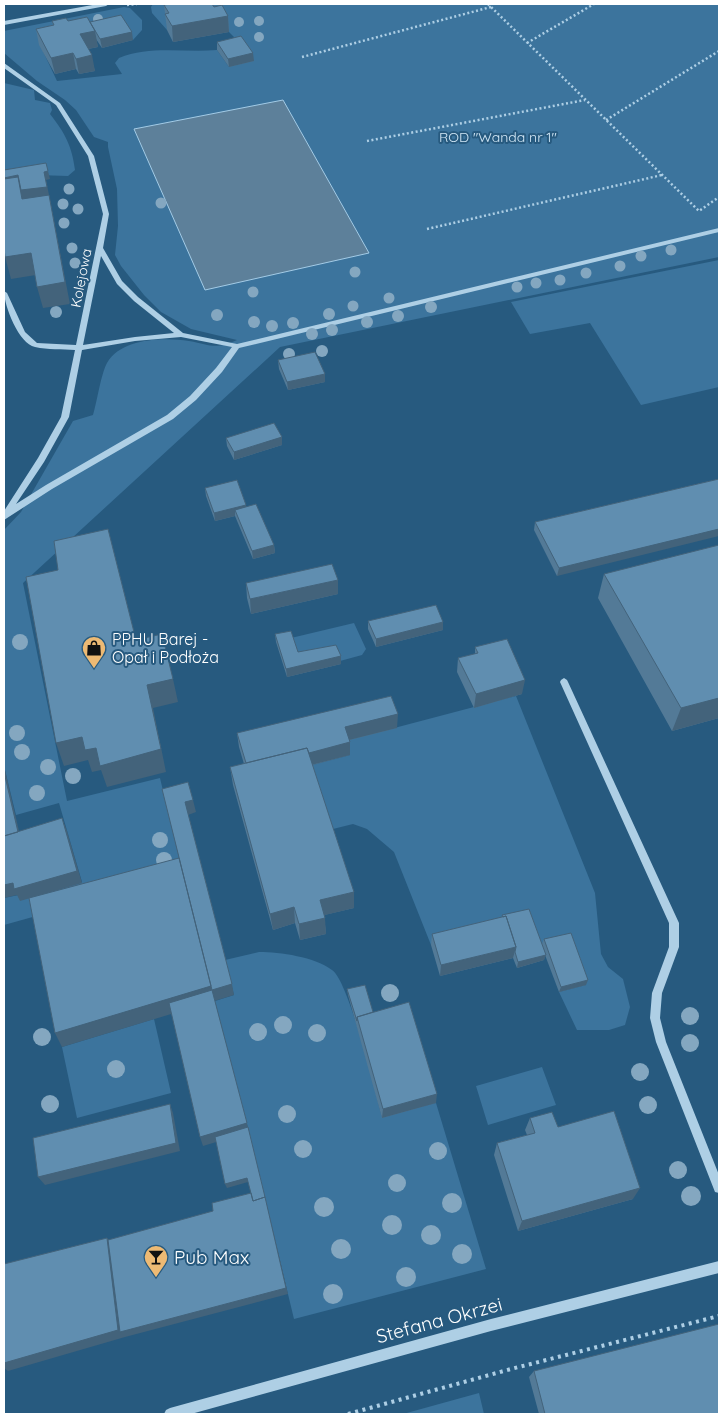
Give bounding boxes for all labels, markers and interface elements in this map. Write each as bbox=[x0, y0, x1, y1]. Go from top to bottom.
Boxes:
park label: ROD "Wanda nr 1" bbox=[439, 128, 557, 146]
street label: Kolejowa bbox=[66, 247, 96, 309]
place label: PPHU Barej - Opał i Podłoża bbox=[112, 629, 219, 667]
shop icon: PPHU Barej - Opał i Podłoża bbox=[81, 635, 107, 669]
bar icon: Pub Max bbox=[143, 1244, 169, 1278]
place label: Pub Max bbox=[174, 1245, 249, 1269]
street label: Stefana Okrzei bbox=[373, 1292, 505, 1348]

